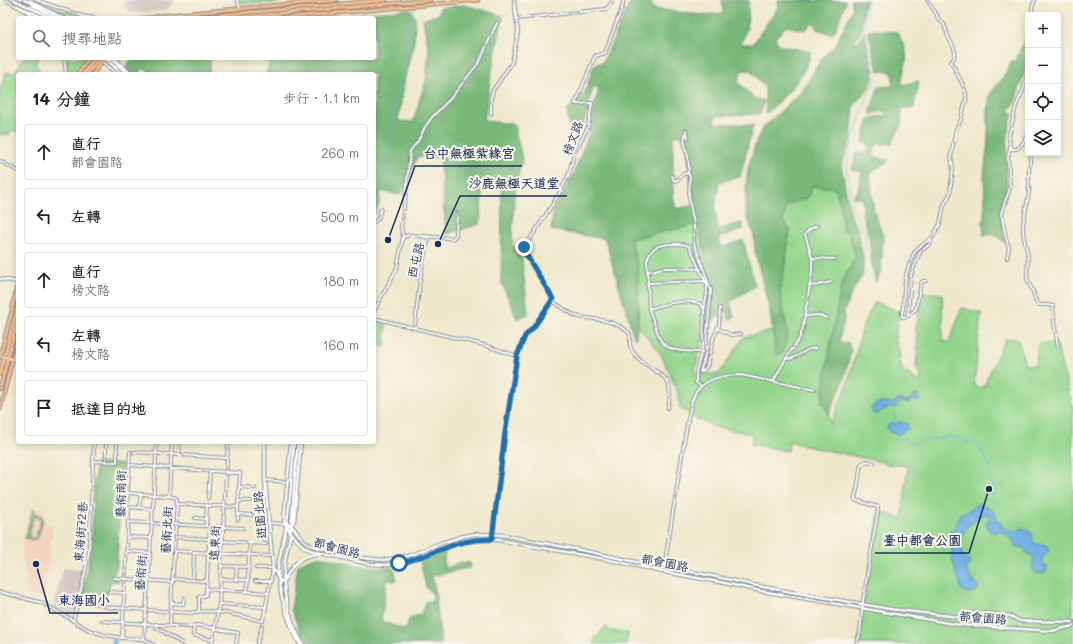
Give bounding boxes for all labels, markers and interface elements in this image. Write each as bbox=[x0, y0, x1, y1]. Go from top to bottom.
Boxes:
map controls bbox=[1025, 12, 1061, 156]
button: + bbox=[1025, 12, 1061, 48]
search box bbox=[16, 16, 376, 60]
icon: search bbox=[30, 27, 52, 49]
text: 搜尋地點 bbox=[62, 28, 122, 48]
button: − bbox=[1025, 48, 1061, 84]
button: locate bbox=[1025, 84, 1061, 120]
text: 14 分鐘 bbox=[32, 87, 90, 109]
text: 步行 · 1.1 km bbox=[283, 89, 360, 106]
street label: 榜文路 bbox=[558, 118, 586, 158]
button: layers bbox=[1025, 120, 1061, 156]
text: 直行 bbox=[71, 133, 101, 153]
icon: ahead bbox=[33, 141, 55, 163]
callout: 台中無極紫緣宮 bbox=[415, 141, 522, 166]
text: 260 m bbox=[321, 144, 359, 161]
text: 台中無極紫緣宮 bbox=[423, 144, 515, 161]
text: 都會園路 bbox=[71, 153, 123, 170]
callout: 沙鹿無極天道堂 bbox=[460, 171, 567, 196]
text: 沙鹿無極天道堂 bbox=[468, 174, 560, 191]
icon: left bbox=[33, 205, 55, 227]
text: 左轉 bbox=[71, 206, 101, 226]
text: 500 m bbox=[321, 208, 359, 225]
route end bbox=[515, 238, 533, 256]
street label: 西屯路 bbox=[403, 241, 427, 279]
text: 直行 bbox=[71, 261, 101, 281]
icon: ahead bbox=[33, 269, 55, 291]
text: 180 m bbox=[323, 272, 359, 289]
text: 榜文路 bbox=[71, 281, 110, 298]
text: 左轉 bbox=[71, 325, 101, 345]
icon: left bbox=[33, 333, 55, 355]
text: 160 m bbox=[323, 336, 359, 353]
text: 榜文路 bbox=[71, 345, 110, 362]
icon: arrive bbox=[33, 397, 55, 419]
text: 抵達目的地 bbox=[71, 398, 146, 418]
street label: 藝術南街 bbox=[112, 470, 128, 518]
street label: 遊園北路 bbox=[249, 490, 269, 540]
street label: 東海街72巷 bbox=[70, 501, 90, 563]
street label: 藝術北街 bbox=[157, 506, 175, 554]
street label: 遠東街 bbox=[205, 525, 223, 561]
callout: 臺中都會公園 bbox=[875, 528, 969, 553]
text: 臺中都會公園 bbox=[883, 531, 961, 548]
street label: 都會園路 bbox=[311, 533, 362, 561]
street label: 都會園路 bbox=[639, 549, 690, 574]
street label: 藝術街 bbox=[131, 554, 149, 592]
route start bbox=[390, 554, 408, 572]
callout: 東海國小 bbox=[50, 588, 118, 613]
text: 東海國小 bbox=[58, 591, 110, 608]
street label: 都會園路 bbox=[957, 607, 1008, 627]

